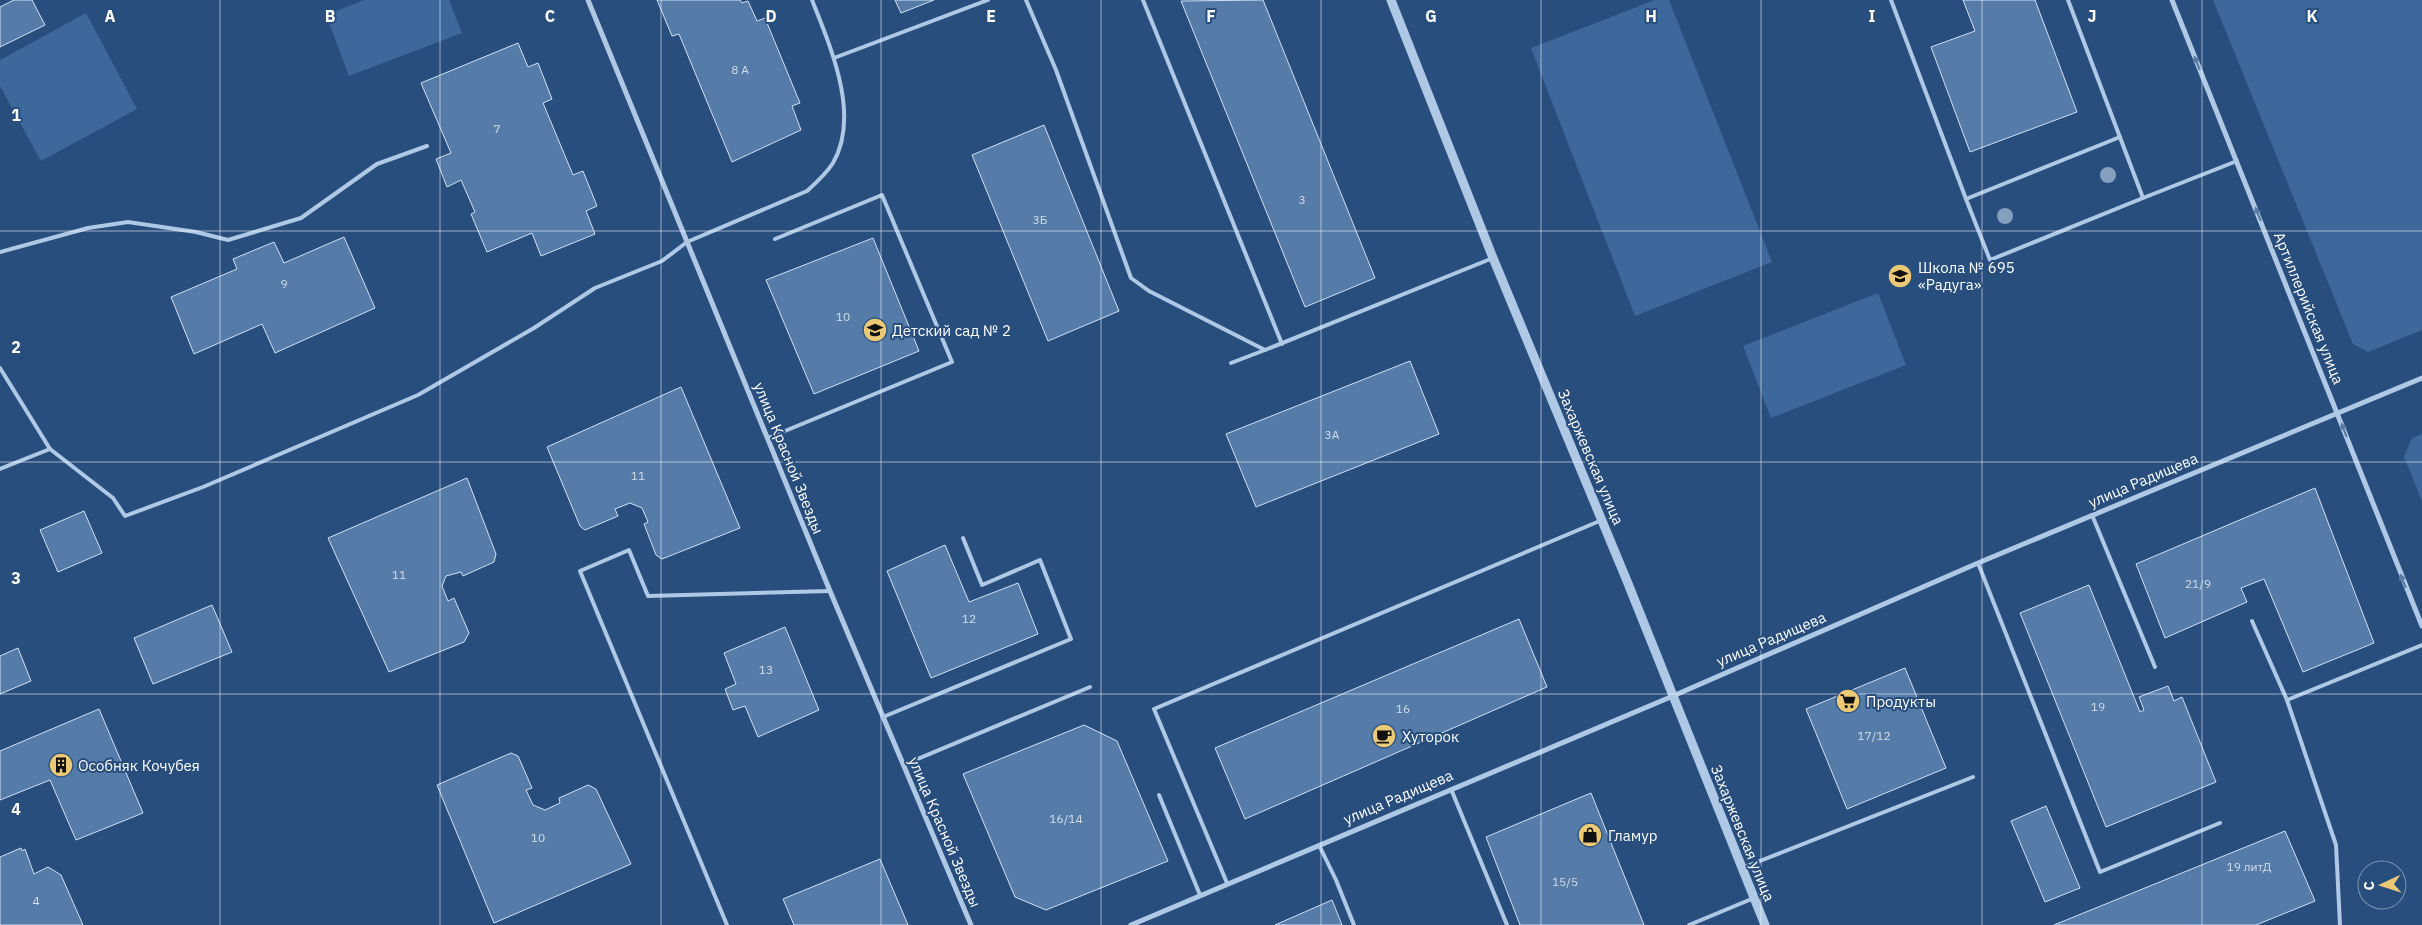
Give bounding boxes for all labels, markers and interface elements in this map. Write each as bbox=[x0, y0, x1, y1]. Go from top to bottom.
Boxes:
text: A bbox=[105, 6, 116, 26]
text: B bbox=[325, 6, 336, 26]
text: C bbox=[545, 6, 555, 26]
text: D bbox=[765, 6, 777, 26]
text: E bbox=[986, 6, 996, 26]
text: F bbox=[1206, 6, 1216, 26]
text: G bbox=[1425, 6, 1437, 26]
text: H bbox=[1645, 6, 1657, 26]
text: I bbox=[1869, 6, 1876, 26]
text: J bbox=[2088, 6, 2096, 26]
text: K bbox=[2306, 6, 2318, 26]
one-way arrow bbox=[2193, 56, 2201, 70]
house number: 8 А bbox=[731, 62, 749, 77]
text: 1 bbox=[11, 105, 21, 125]
house number: 7 bbox=[493, 121, 501, 136]
house number: 3 bbox=[1298, 192, 1306, 207]
one-way arrow bbox=[2254, 206, 2262, 221]
house number: 3Б bbox=[1033, 212, 1047, 227]
street label: Артиллерийская улица bbox=[2270, 229, 2348, 387]
place label: Школа № 695 «Радуга» bbox=[1918, 258, 2015, 294]
school or university icon: Школа № 695 «Радуга» bbox=[1887, 263, 1913, 289]
house number: 9 bbox=[280, 276, 288, 291]
house number: 10 bbox=[836, 309, 850, 324]
school or university icon: Детский сад № 2 bbox=[862, 317, 888, 343]
place label: Детский сад № 2 bbox=[892, 321, 1011, 340]
text: 2 bbox=[11, 337, 21, 357]
street label: улица Красной Звезды bbox=[750, 379, 828, 537]
street label: Захаржевская улица bbox=[1554, 386, 1628, 528]
one-way arrow bbox=[2339, 423, 2347, 437]
house number: 3А bbox=[1325, 427, 1340, 442]
street label: улица Радищева bbox=[2085, 448, 2201, 512]
house number: 11 bbox=[631, 468, 645, 483]
house number: 11 bbox=[392, 567, 406, 582]
text: 3 bbox=[11, 568, 21, 588]
one-way arrow bbox=[2399, 574, 2407, 588]
house number: 21/9 bbox=[2185, 576, 2211, 591]
street label: улица Радищева bbox=[1713, 607, 1829, 671]
house number: 12 bbox=[962, 611, 976, 626]
house number: 13 bbox=[759, 662, 773, 677]
supermarket icon: Продукты bbox=[1835, 688, 1861, 714]
place label: Продукты bbox=[1866, 692, 1936, 711]
house number: 19 bbox=[2091, 699, 2105, 714]
house number: 16 bbox=[1396, 701, 1410, 716]
cafe icon: Хуторок bbox=[1371, 723, 1397, 749]
place label: Хуторок bbox=[1402, 727, 1459, 746]
house number: 17/12 bbox=[1857, 728, 1891, 743]
building icon: Особняк Кочубея bbox=[48, 752, 74, 778]
street label: улица Красной Звезды bbox=[905, 754, 985, 910]
place label: Особняк Кочубея bbox=[78, 756, 200, 775]
street label: Захаржевская улица bbox=[1707, 762, 1779, 904]
street label: улица Радищева bbox=[1340, 765, 1456, 829]
text: 4 bbox=[11, 799, 21, 819]
house number: 16/14 bbox=[1049, 811, 1083, 826]
shop icon: Гламур bbox=[1577, 822, 1603, 848]
place label: Гламур bbox=[1608, 826, 1657, 845]
house number: 10 bbox=[531, 830, 545, 845]
house number: 19 литД bbox=[2227, 859, 2272, 874]
north arrow bbox=[2357, 860, 2407, 910]
house number: 15/5 bbox=[1552, 874, 1578, 889]
text: С bbox=[2360, 881, 2378, 891]
house number: 4 bbox=[32, 893, 40, 908]

